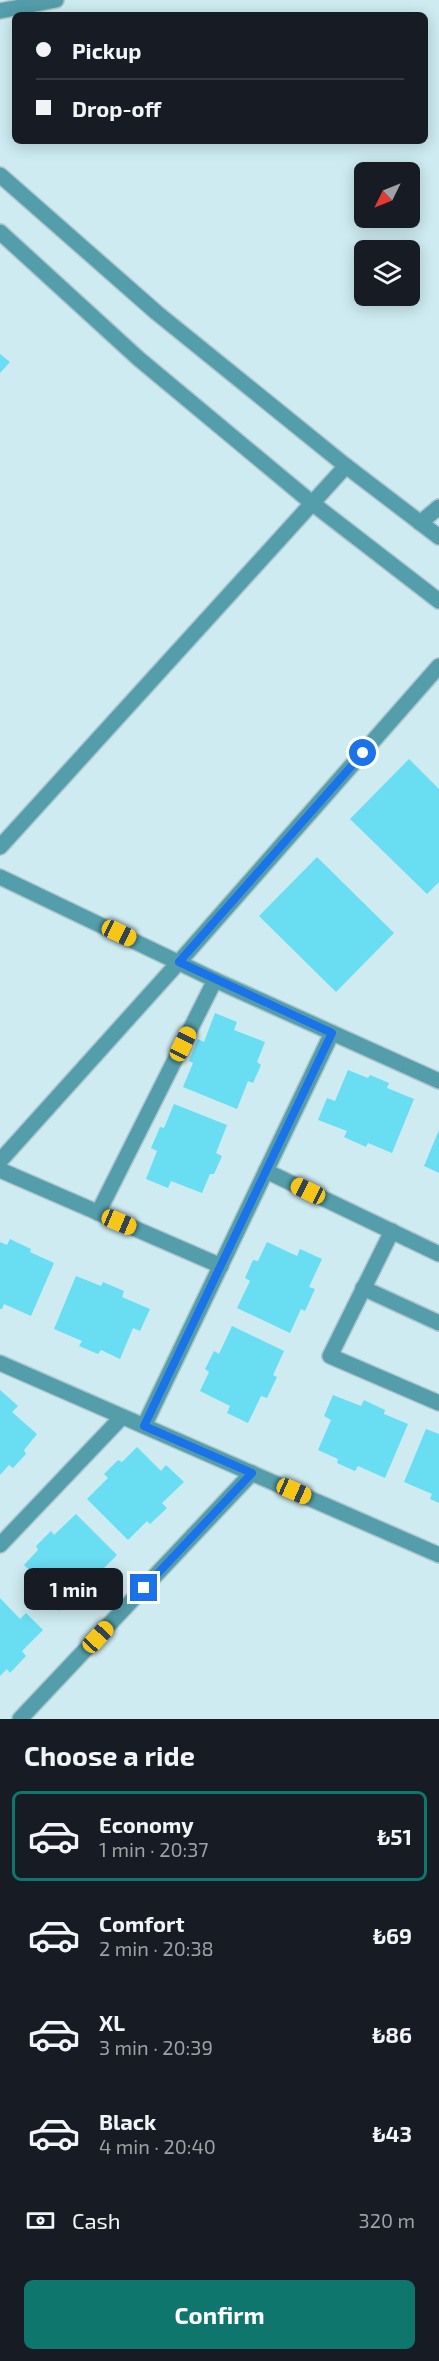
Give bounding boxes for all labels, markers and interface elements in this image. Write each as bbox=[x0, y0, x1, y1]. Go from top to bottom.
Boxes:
text: Pickup bbox=[72, 37, 141, 63]
text: Drop-off bbox=[72, 95, 161, 121]
north arrow bbox=[354, 162, 420, 228]
map controls bbox=[354, 162, 420, 306]
button: layers bbox=[354, 240, 420, 306]
route start bbox=[349, 739, 376, 766]
car bbox=[99, 917, 139, 949]
car bbox=[167, 1024, 199, 1064]
car bbox=[288, 1175, 328, 1207]
car bbox=[99, 1207, 139, 1237]
car bbox=[274, 1475, 314, 1507]
callout: 1 min bbox=[24, 1567, 123, 1609]
route end bbox=[130, 1574, 157, 1601]
text: 1 min bbox=[49, 1577, 98, 1601]
car bbox=[79, 1618, 117, 1656]
text: Choose a ride bbox=[24, 1739, 195, 1771]
icon: car bbox=[27, 1809, 81, 1863]
text: Economy bbox=[99, 1811, 194, 1837]
text: ₺51 bbox=[377, 1823, 412, 1849]
text: 1 min · 20:37 bbox=[99, 1837, 209, 1861]
icon: car bbox=[27, 1908, 81, 1962]
text: Comfort bbox=[99, 1910, 184, 1936]
text: ₺69 bbox=[373, 1922, 412, 1948]
text: 2 min · 20:38 bbox=[99, 1936, 214, 1960]
icon: car bbox=[27, 2007, 81, 2061]
text: XL bbox=[99, 2009, 125, 2035]
text: ₺86 bbox=[372, 2021, 412, 2047]
text: 3 min · 20:39 bbox=[99, 2035, 213, 2059]
icon: car bbox=[27, 2106, 81, 2160]
text: Black bbox=[99, 2108, 156, 2134]
text: ₺43 bbox=[372, 2120, 412, 2146]
text: 4 min · 20:40 bbox=[99, 2134, 216, 2158]
icon: cash bbox=[24, 2204, 57, 2237]
text: Cash bbox=[72, 2207, 121, 2233]
text: 320 m bbox=[359, 2208, 415, 2232]
button: Confirm bbox=[24, 2280, 415, 2349]

